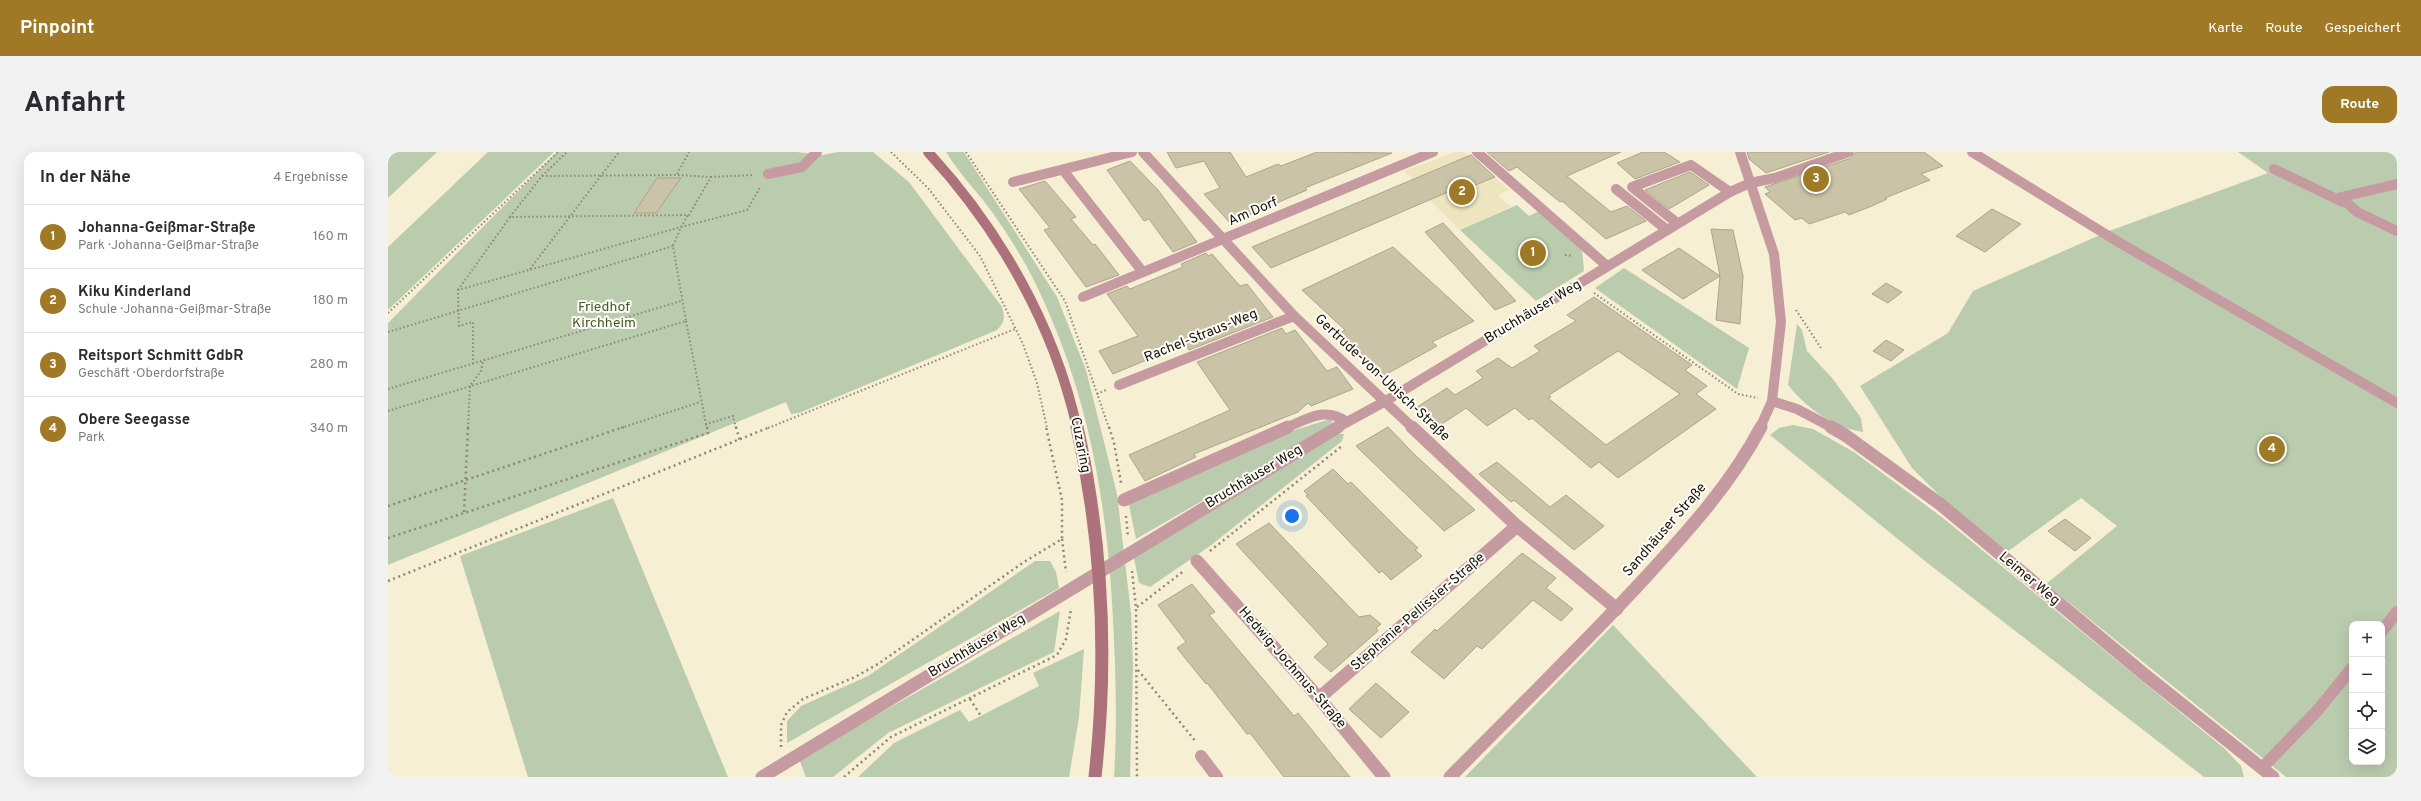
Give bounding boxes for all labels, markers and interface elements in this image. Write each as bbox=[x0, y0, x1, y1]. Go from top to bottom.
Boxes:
text: Pinpoint bbox=[20, 16, 95, 40]
text: Karte bbox=[2208, 20, 2243, 37]
text: Route bbox=[2265, 20, 2302, 37]
text: Gespeichert bbox=[2324, 20, 2401, 37]
text: Anfahrt bbox=[24, 86, 126, 122]
button: Route bbox=[2322, 86, 2397, 123]
pin: 3 bbox=[1803, 164, 1829, 194]
text: In der Nähe bbox=[40, 167, 131, 189]
text: 4 Ergebnisse bbox=[273, 170, 348, 186]
pin: 2 bbox=[1449, 177, 1475, 207]
street label: Am Dorf bbox=[1226, 194, 1281, 230]
text: Johanna-Geißmar-Straße bbox=[78, 219, 256, 238]
text: 1 bbox=[50, 229, 56, 245]
text: 160 m bbox=[313, 229, 348, 245]
text: Park · Johanna-Geißmar-Straße bbox=[78, 238, 259, 254]
pin: 1 bbox=[1520, 238, 1546, 268]
street label: Bruchhäuser Weg bbox=[1481, 276, 1585, 348]
text: Kiku Kinderland bbox=[78, 283, 191, 302]
text: 2 bbox=[49, 293, 57, 309]
text: 180 m bbox=[313, 293, 348, 309]
park label: Friedhof Kirchheim bbox=[572, 299, 636, 332]
text: Schule · Johanna-Geißmar-Straße bbox=[78, 302, 271, 318]
street label: Rachel-Straus-Weg bbox=[1142, 305, 1260, 367]
street label: Gertrude-von-Ubisch-Straße bbox=[1311, 311, 1453, 445]
text: Reitsport Schmitt GdbR bbox=[78, 347, 244, 366]
text: 3 bbox=[49, 357, 57, 373]
text: 280 m bbox=[310, 357, 348, 373]
text: Geschäft · Oberdorfstraße bbox=[78, 366, 225, 382]
text: Obere Seegasse bbox=[78, 411, 190, 430]
street label: Cuzaring bbox=[1066, 416, 1094, 474]
text: 4 bbox=[49, 421, 57, 437]
text: 340 m bbox=[310, 421, 348, 437]
text: Park bbox=[78, 430, 105, 446]
pin: 4 bbox=[2259, 434, 2285, 464]
street label: Bruchhäuser Weg bbox=[1202, 441, 1306, 513]
street label: Sandhäuser Straße bbox=[1620, 480, 1710, 580]
your location bbox=[1282, 506, 1302, 526]
street label: Stephanie-Pellissier-Straße bbox=[1348, 549, 1488, 675]
street label: Leimer Weg bbox=[1995, 549, 2063, 609]
street label: Hedwig-Jochmus-Straße bbox=[1235, 604, 1349, 732]
street label: Bruchhäuser Weg bbox=[925, 610, 1029, 682]
map controls bbox=[2349, 621, 2385, 765]
button: + bbox=[2349, 621, 2385, 657]
button: − bbox=[2349, 657, 2385, 693]
button: locate bbox=[2349, 693, 2385, 729]
button: layers bbox=[2349, 729, 2385, 765]

